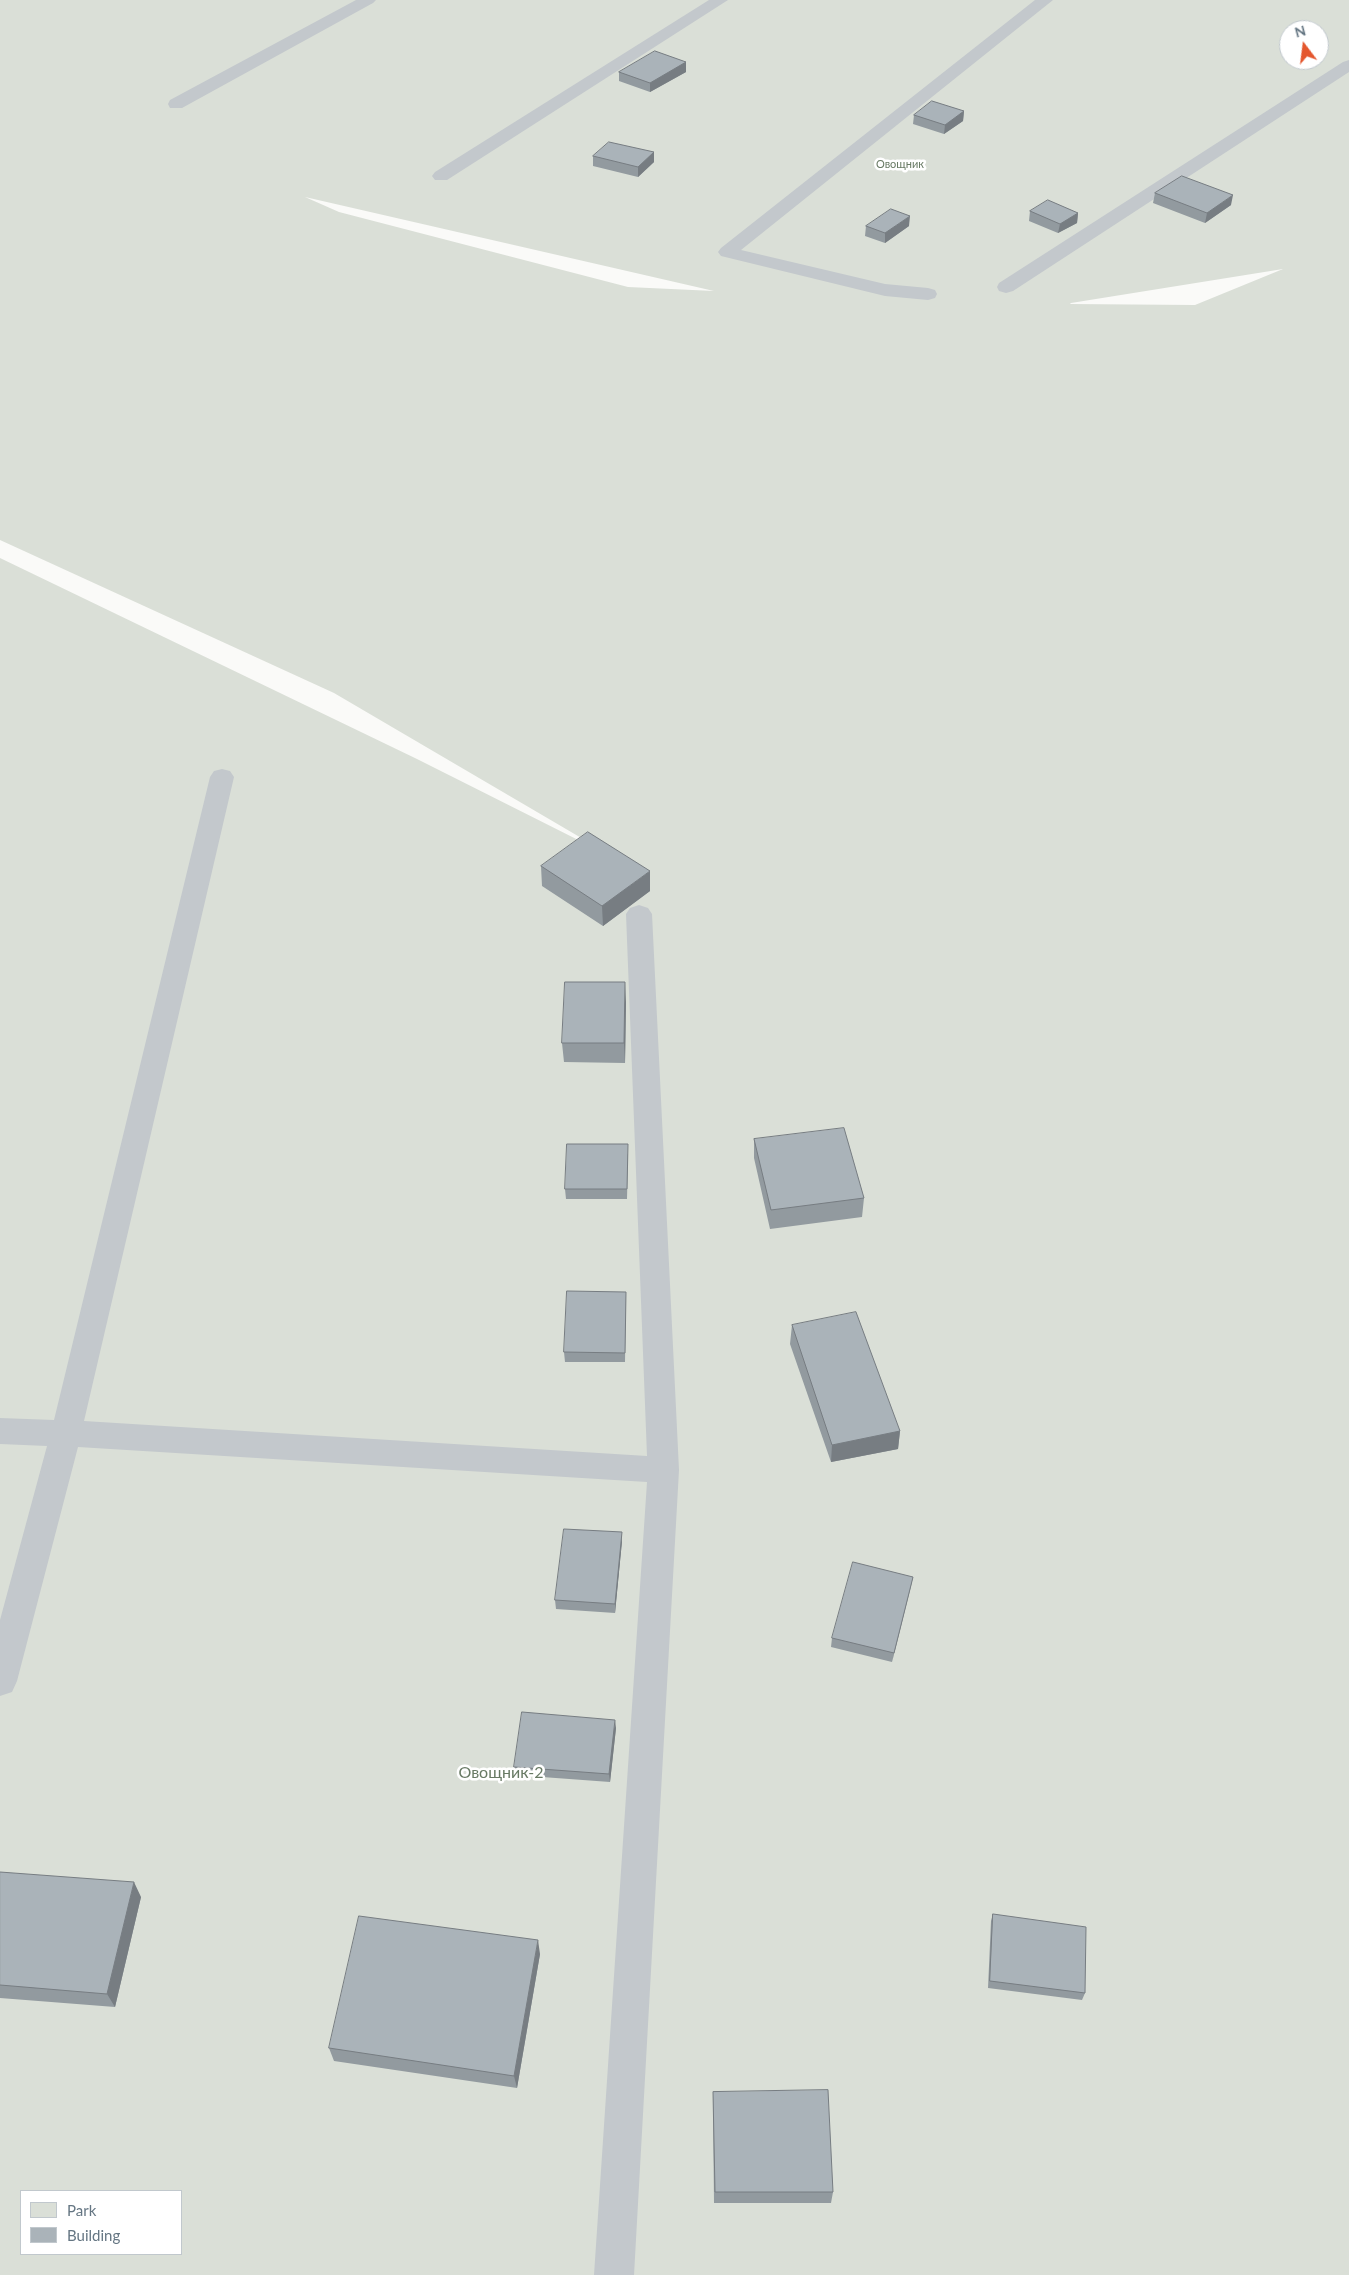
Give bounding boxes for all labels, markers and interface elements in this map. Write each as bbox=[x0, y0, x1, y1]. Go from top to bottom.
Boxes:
north arrow bbox=[1279, 20, 1329, 70]
text: N bbox=[1293, 21, 1308, 41]
park label: Овощник bbox=[876, 157, 924, 171]
park label: Овощник-2 bbox=[459, 1763, 543, 1783]
legend bbox=[20, 2190, 182, 2255]
text: Park bbox=[67, 2201, 96, 2219]
text: Building bbox=[67, 2226, 120, 2244]

